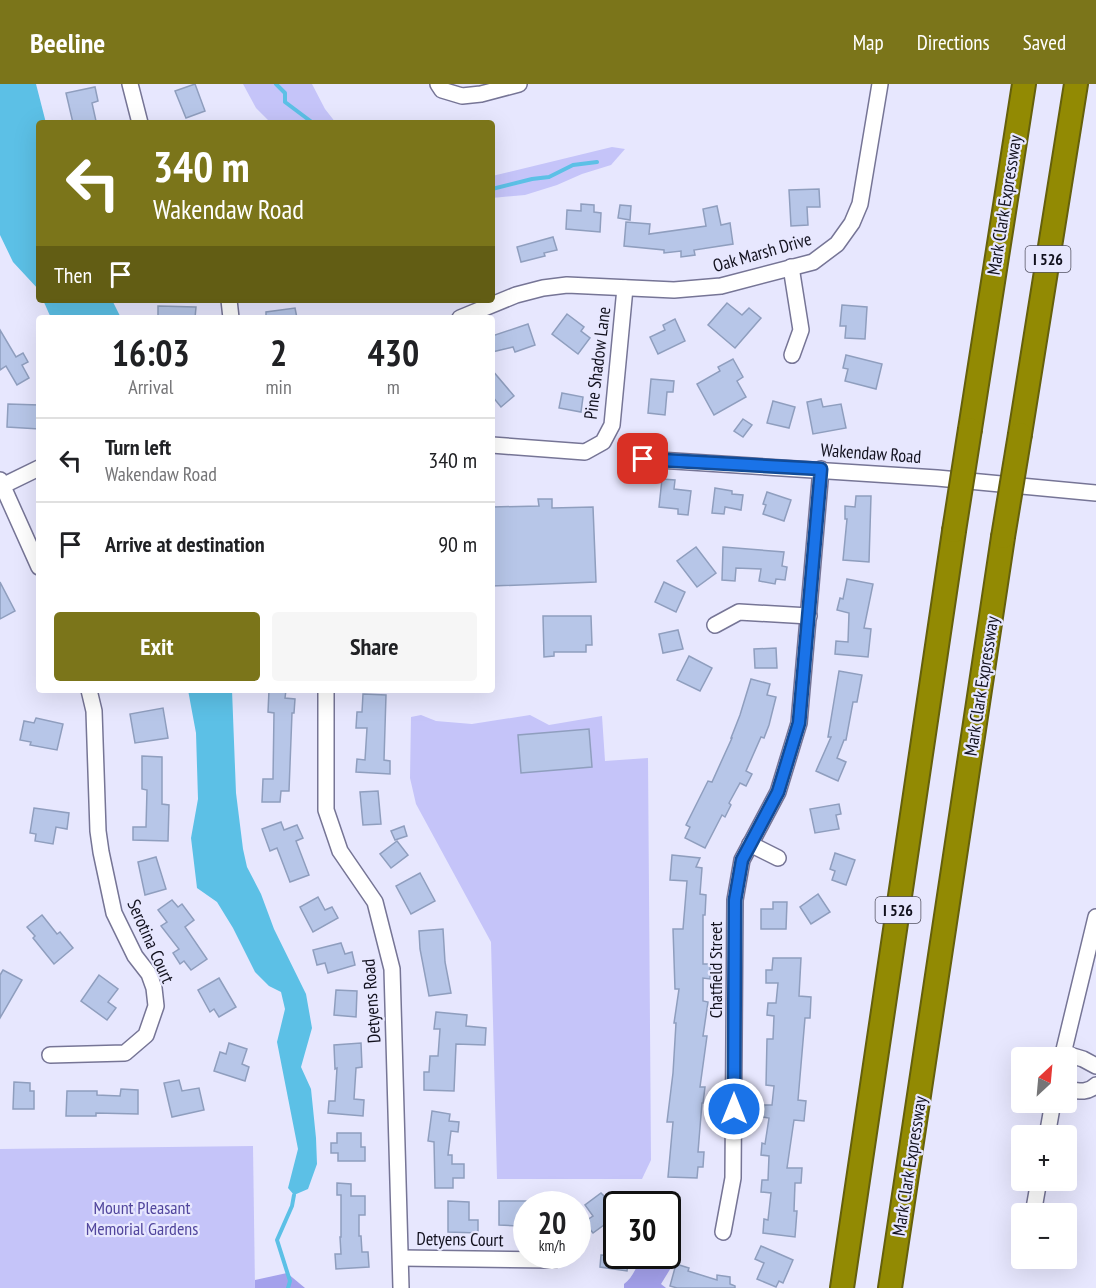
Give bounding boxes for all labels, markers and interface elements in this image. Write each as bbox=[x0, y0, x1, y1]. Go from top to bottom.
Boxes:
text: Beeline bbox=[30, 24, 105, 61]
text: Map bbox=[853, 29, 884, 56]
text: Directions bbox=[917, 29, 990, 56]
text: Saved bbox=[1023, 29, 1066, 56]
street label: Mark Clark Expressway bbox=[982, 133, 1026, 276]
text: 340 m bbox=[153, 139, 250, 194]
icon: left bbox=[54, 144, 132, 222]
text: Wakendaw Road bbox=[153, 192, 304, 226]
street label: Oak Marsh Drive bbox=[710, 227, 814, 277]
road number: I 526 bbox=[1026, 246, 1070, 272]
icon: arrive bbox=[104, 258, 137, 291]
text: Then bbox=[54, 261, 92, 289]
street label: Pine Shadow Lane bbox=[579, 305, 615, 421]
text: 16:03 bbox=[112, 329, 190, 376]
text: 2 bbox=[270, 329, 287, 376]
text: 430 bbox=[368, 329, 419, 376]
text: Arrival bbox=[128, 374, 173, 400]
text: min bbox=[266, 374, 292, 400]
text: m bbox=[387, 374, 400, 400]
text: Turn left bbox=[105, 433, 171, 461]
pin bbox=[617, 433, 668, 484]
street label: Wakendaw Road bbox=[820, 438, 922, 468]
icon: arrive bbox=[626, 442, 659, 475]
icon: left bbox=[54, 444, 87, 477]
text: 340 m bbox=[428, 446, 477, 474]
text: Wakendaw Road bbox=[105, 461, 217, 487]
icon: arrive bbox=[54, 528, 87, 561]
text: Arrive at destination bbox=[105, 530, 265, 558]
text: 90 m bbox=[438, 530, 477, 558]
button: Exit bbox=[54, 612, 260, 681]
button: Share bbox=[272, 612, 477, 681]
street label: Mark Clark Expressway bbox=[959, 614, 1003, 757]
street label: Serotina Court bbox=[122, 896, 180, 986]
road number: I 526 bbox=[876, 897, 920, 923]
street label: Chatfield Street bbox=[704, 922, 727, 1018]
street label: Detyens Road bbox=[357, 958, 385, 1044]
north arrow bbox=[1011, 1047, 1077, 1113]
map controls bbox=[1011, 1047, 1077, 1269]
position arrow bbox=[702, 1077, 766, 1141]
street label: Mark Clark Expressway bbox=[887, 1094, 931, 1237]
button: + bbox=[1011, 1125, 1077, 1191]
speed limit sign: 30 bbox=[603, 1191, 681, 1269]
park label: Mount Pleasant Memorial Gardens bbox=[86, 1196, 198, 1240]
text: 20 bbox=[538, 1203, 566, 1242]
button: − bbox=[1011, 1203, 1077, 1269]
street label: Detyens Court bbox=[416, 1227, 504, 1251]
text: km/h bbox=[539, 1236, 565, 1255]

